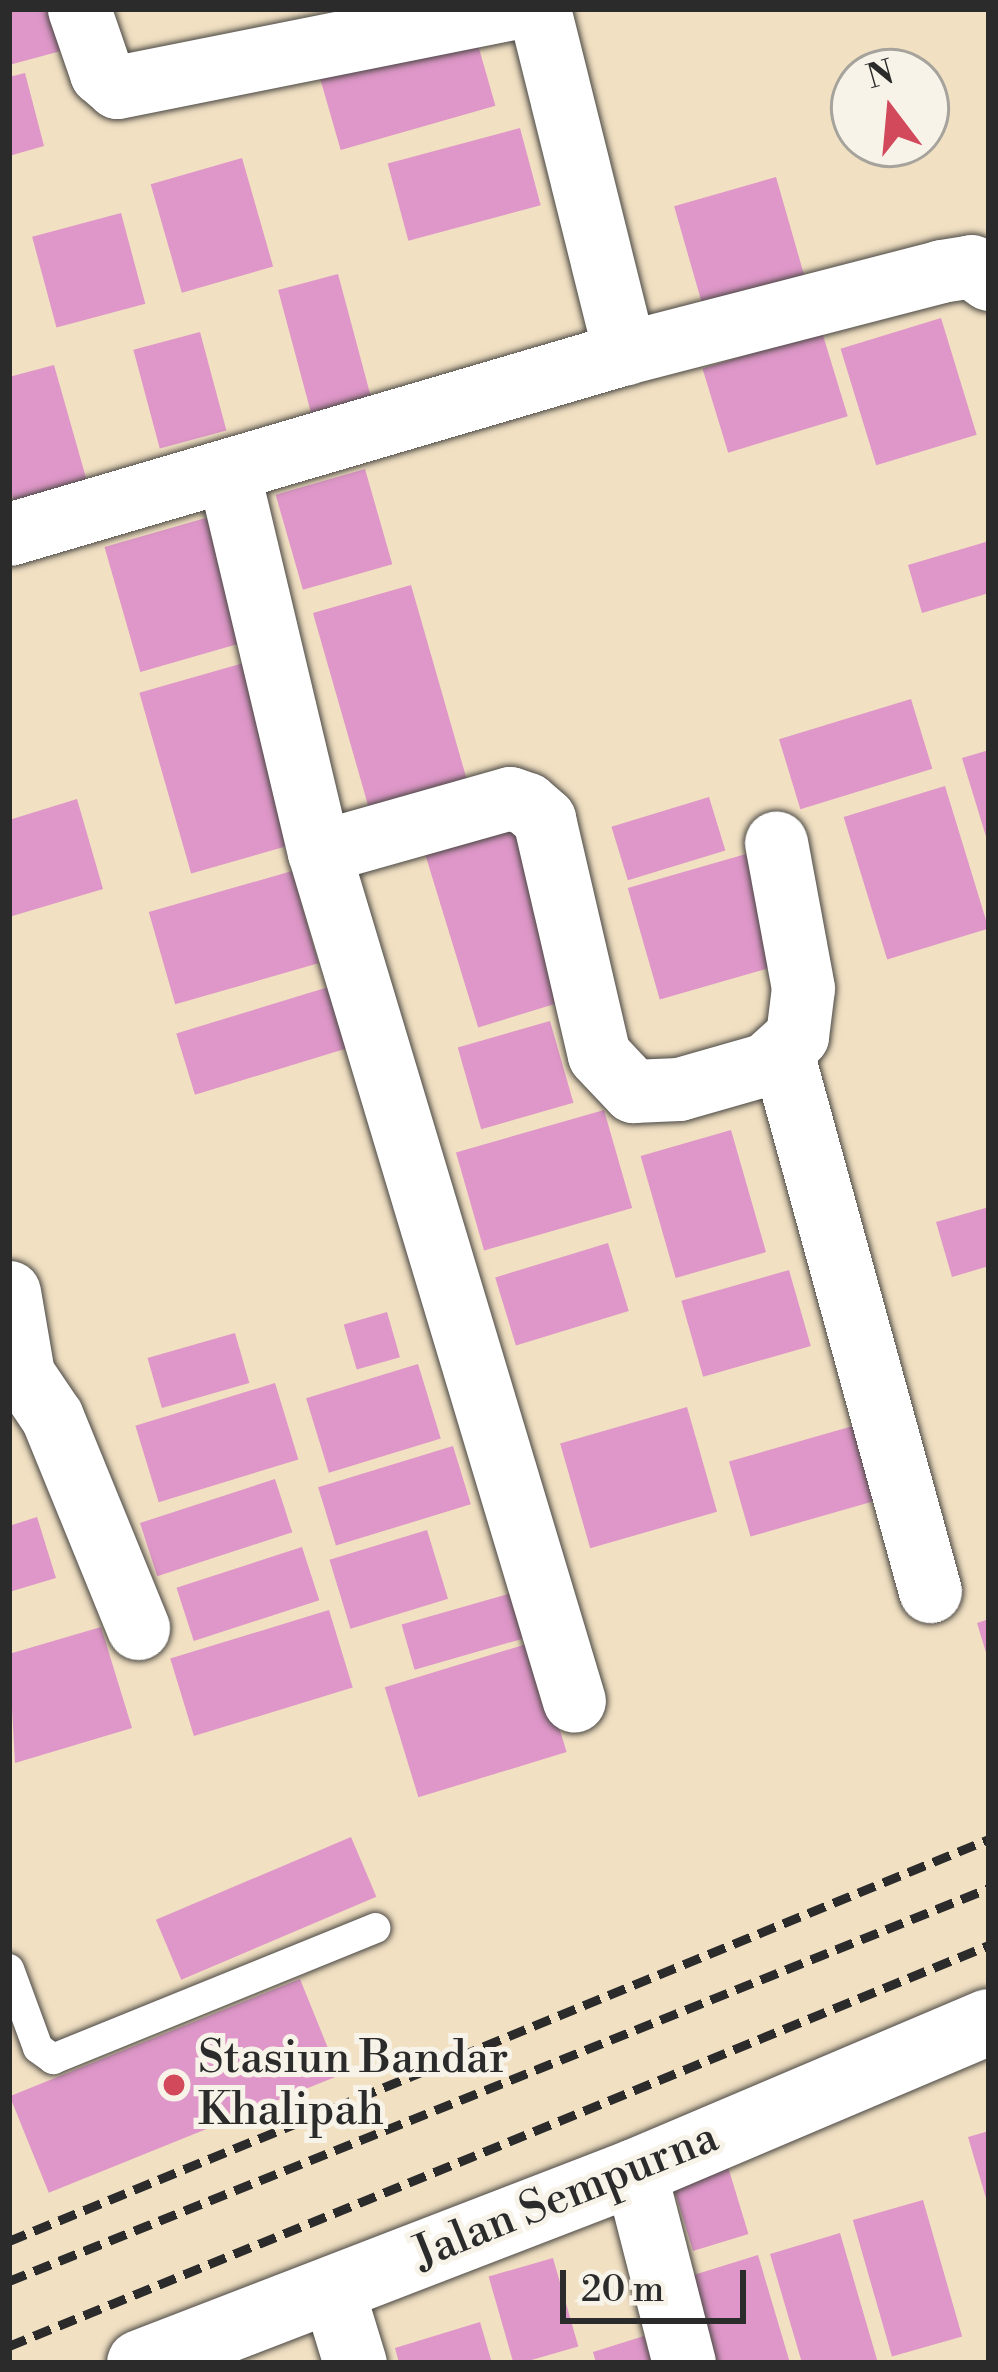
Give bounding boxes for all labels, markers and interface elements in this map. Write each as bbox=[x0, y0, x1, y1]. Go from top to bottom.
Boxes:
north arrow bbox=[830, 48, 950, 168]
text: N bbox=[863, 52, 899, 99]
place label: Stasiun Bandar Khalipah bbox=[198, 2032, 509, 2138]
marker: Stasiun Bandar Khalipah bbox=[161, 2072, 187, 2098]
street label: Jalan Sempurna bbox=[406, 2110, 726, 2282]
scale bar bbox=[566, 2246, 752, 2320]
text: 20 m bbox=[581, 2268, 664, 2313]

